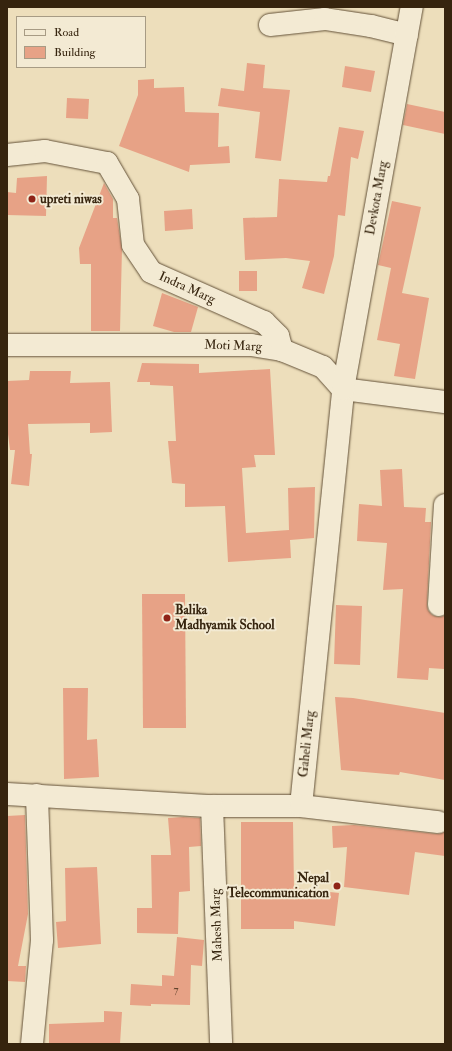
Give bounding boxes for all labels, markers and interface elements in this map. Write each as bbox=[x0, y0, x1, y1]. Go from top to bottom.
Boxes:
legend bbox=[16, 16, 146, 68]
text: Road bbox=[54, 25, 79, 40]
text: Building bbox=[54, 45, 95, 60]
street label: Devkota Marg bbox=[363, 160, 391, 236]
place label: upreti niwas bbox=[40, 191, 102, 207]
marker: upreti niwas bbox=[27, 194, 37, 204]
street label: Indra Marg bbox=[156, 269, 218, 307]
street label: Moti Marg bbox=[204, 337, 262, 355]
place label: Balika Madhyamik School bbox=[175, 603, 275, 634]
marker: Balika Madhyamik School bbox=[162, 613, 172, 623]
street label: Gaheli Marg bbox=[296, 710, 318, 778]
place label: Nepal Telecommunication bbox=[227, 871, 329, 902]
marker: Nepal Telecommunication bbox=[332, 881, 342, 891]
street label: Mahesh Marg bbox=[208, 888, 226, 962]
house number: 7 bbox=[173, 983, 179, 997]

